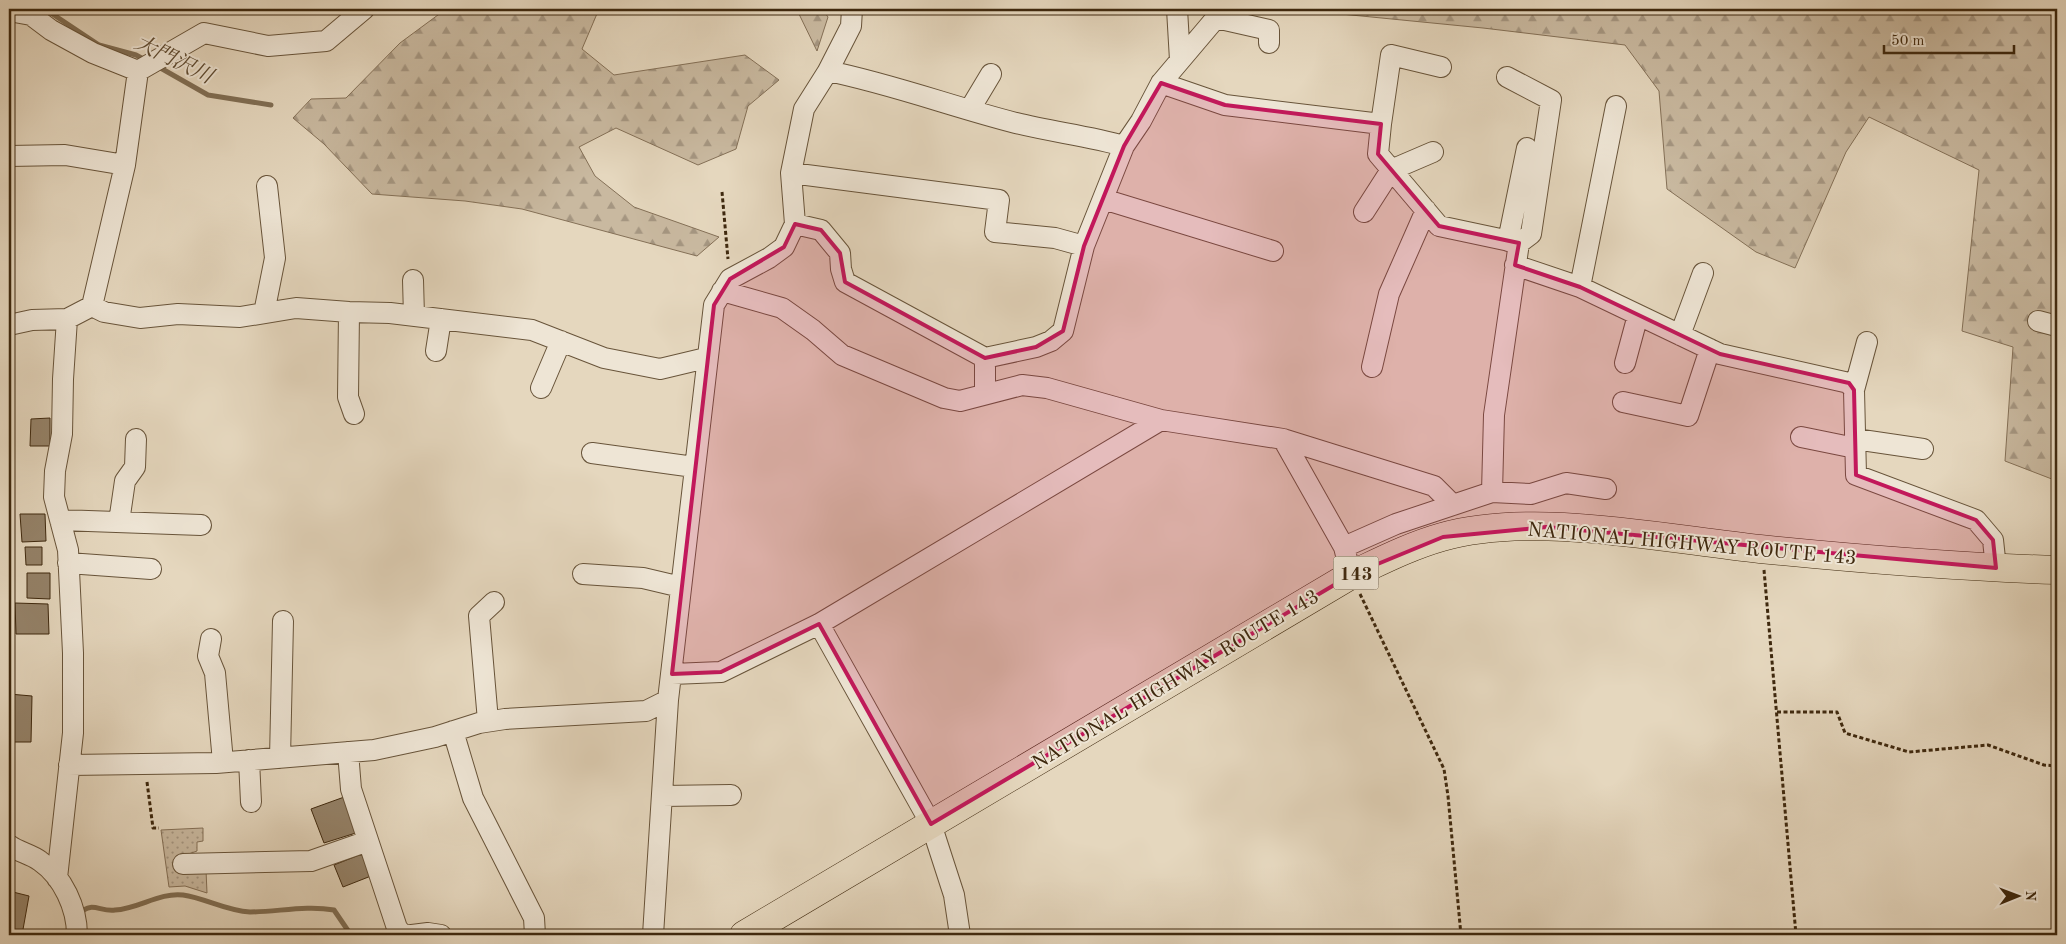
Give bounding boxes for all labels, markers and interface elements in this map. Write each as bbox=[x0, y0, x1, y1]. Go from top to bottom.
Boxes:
scale bar bbox=[1884, 22, 2014, 54]
water label: 大門沢川 bbox=[131, 31, 218, 89]
text: 50 m bbox=[1891, 34, 1925, 49]
street label: NATIONAL HIGHWAY ROUTE 143 bbox=[1526, 521, 1857, 569]
road number: 143 bbox=[1334, 556, 1378, 590]
street label: NATIONAL HIGHWAY ROUTE 143 bbox=[1029, 587, 1323, 774]
north arrow bbox=[1994, 872, 2044, 922]
text: N bbox=[2023, 890, 2037, 902]

